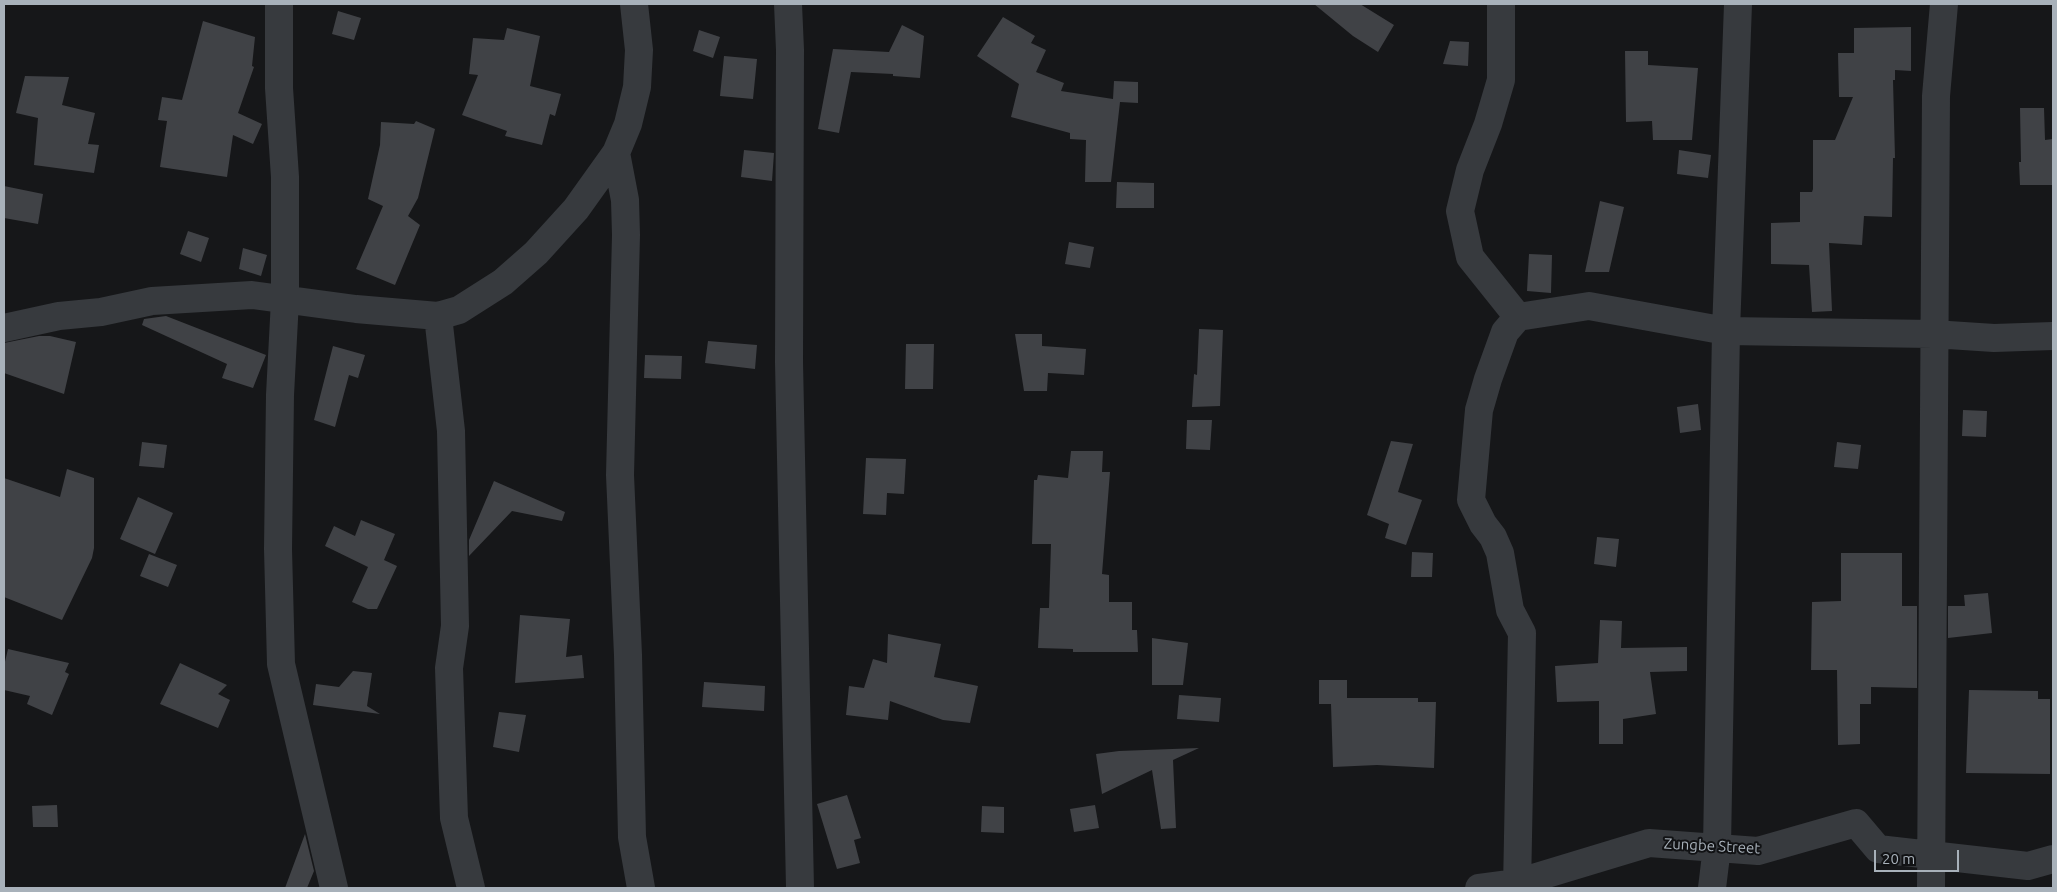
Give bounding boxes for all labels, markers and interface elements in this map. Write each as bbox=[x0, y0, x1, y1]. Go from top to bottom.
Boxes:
street label: Zungbe Street bbox=[1663, 834, 1761, 858]
scale bar bbox=[1877, 840, 1962, 872]
text: 20 m bbox=[1882, 850, 1915, 867]

